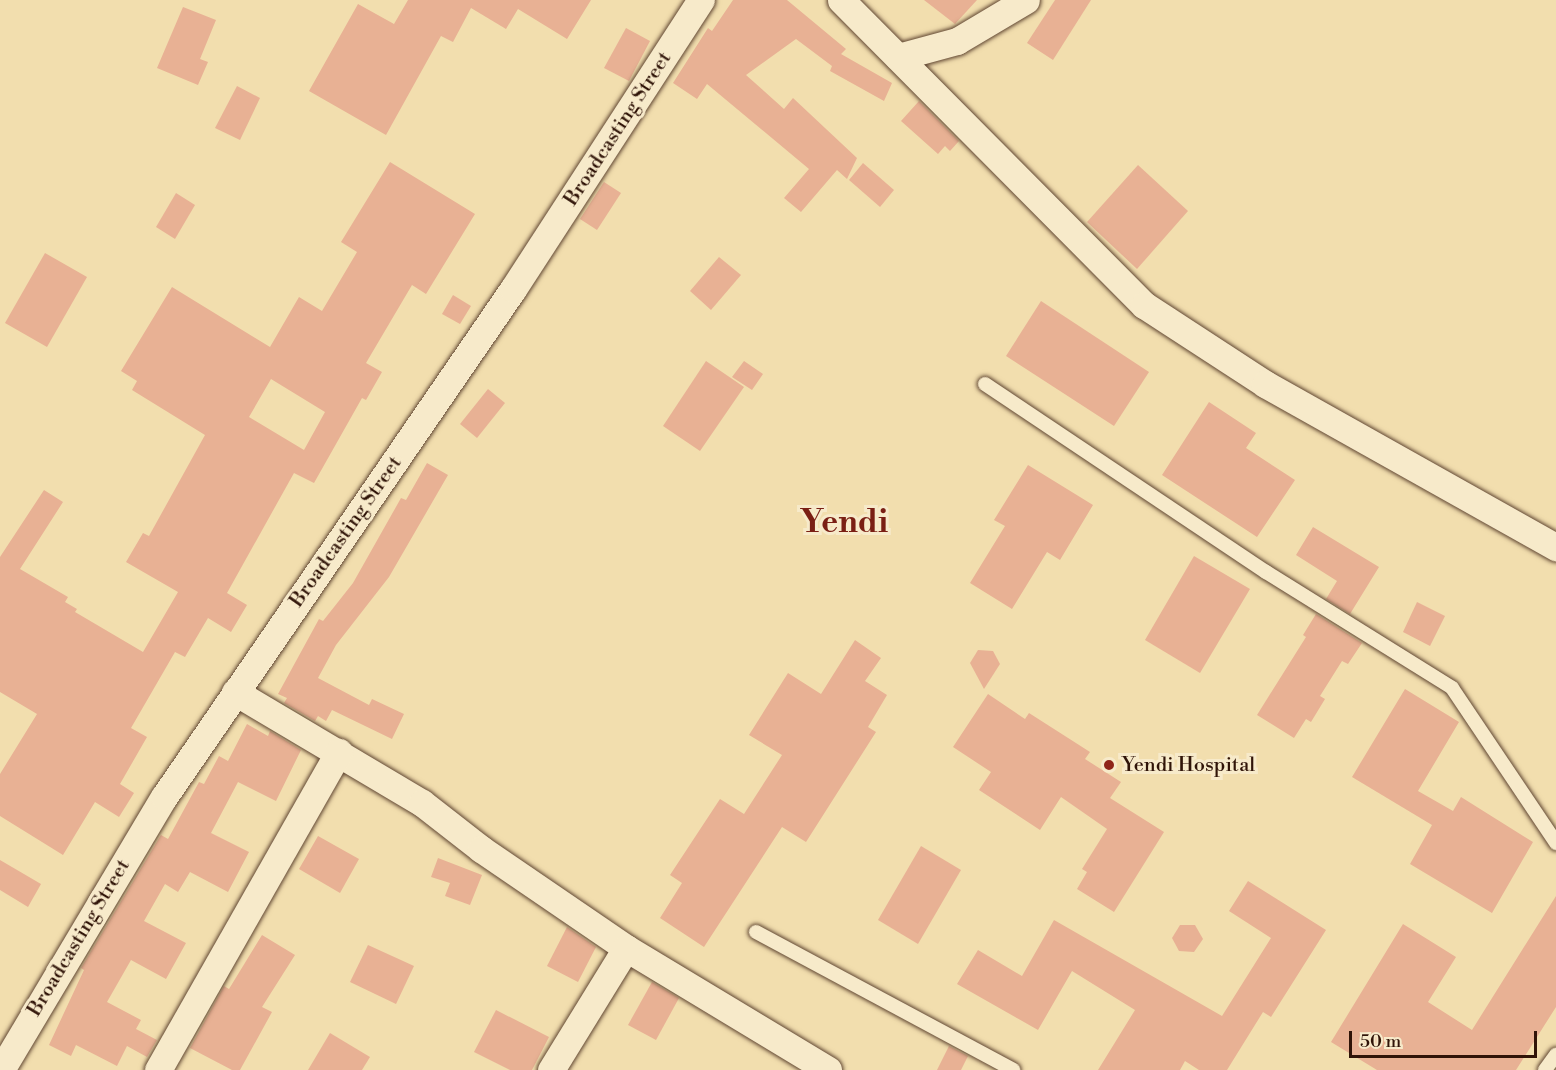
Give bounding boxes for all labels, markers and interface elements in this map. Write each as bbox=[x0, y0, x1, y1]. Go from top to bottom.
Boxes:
street label: Broadcasting Street bbox=[559, 48, 677, 210]
street label: Broadcasting Street bbox=[285, 452, 407, 612]
district label: Yendi bbox=[800, 503, 888, 541]
place label: Yendi Hospital bbox=[1122, 753, 1255, 777]
marker: Yendi Hospital bbox=[1100, 756, 1118, 774]
street label: Broadcasting Street bbox=[23, 855, 135, 1021]
scale bar bbox=[1352, 1019, 1540, 1057]
text: 50 m bbox=[1360, 1030, 1401, 1053]

